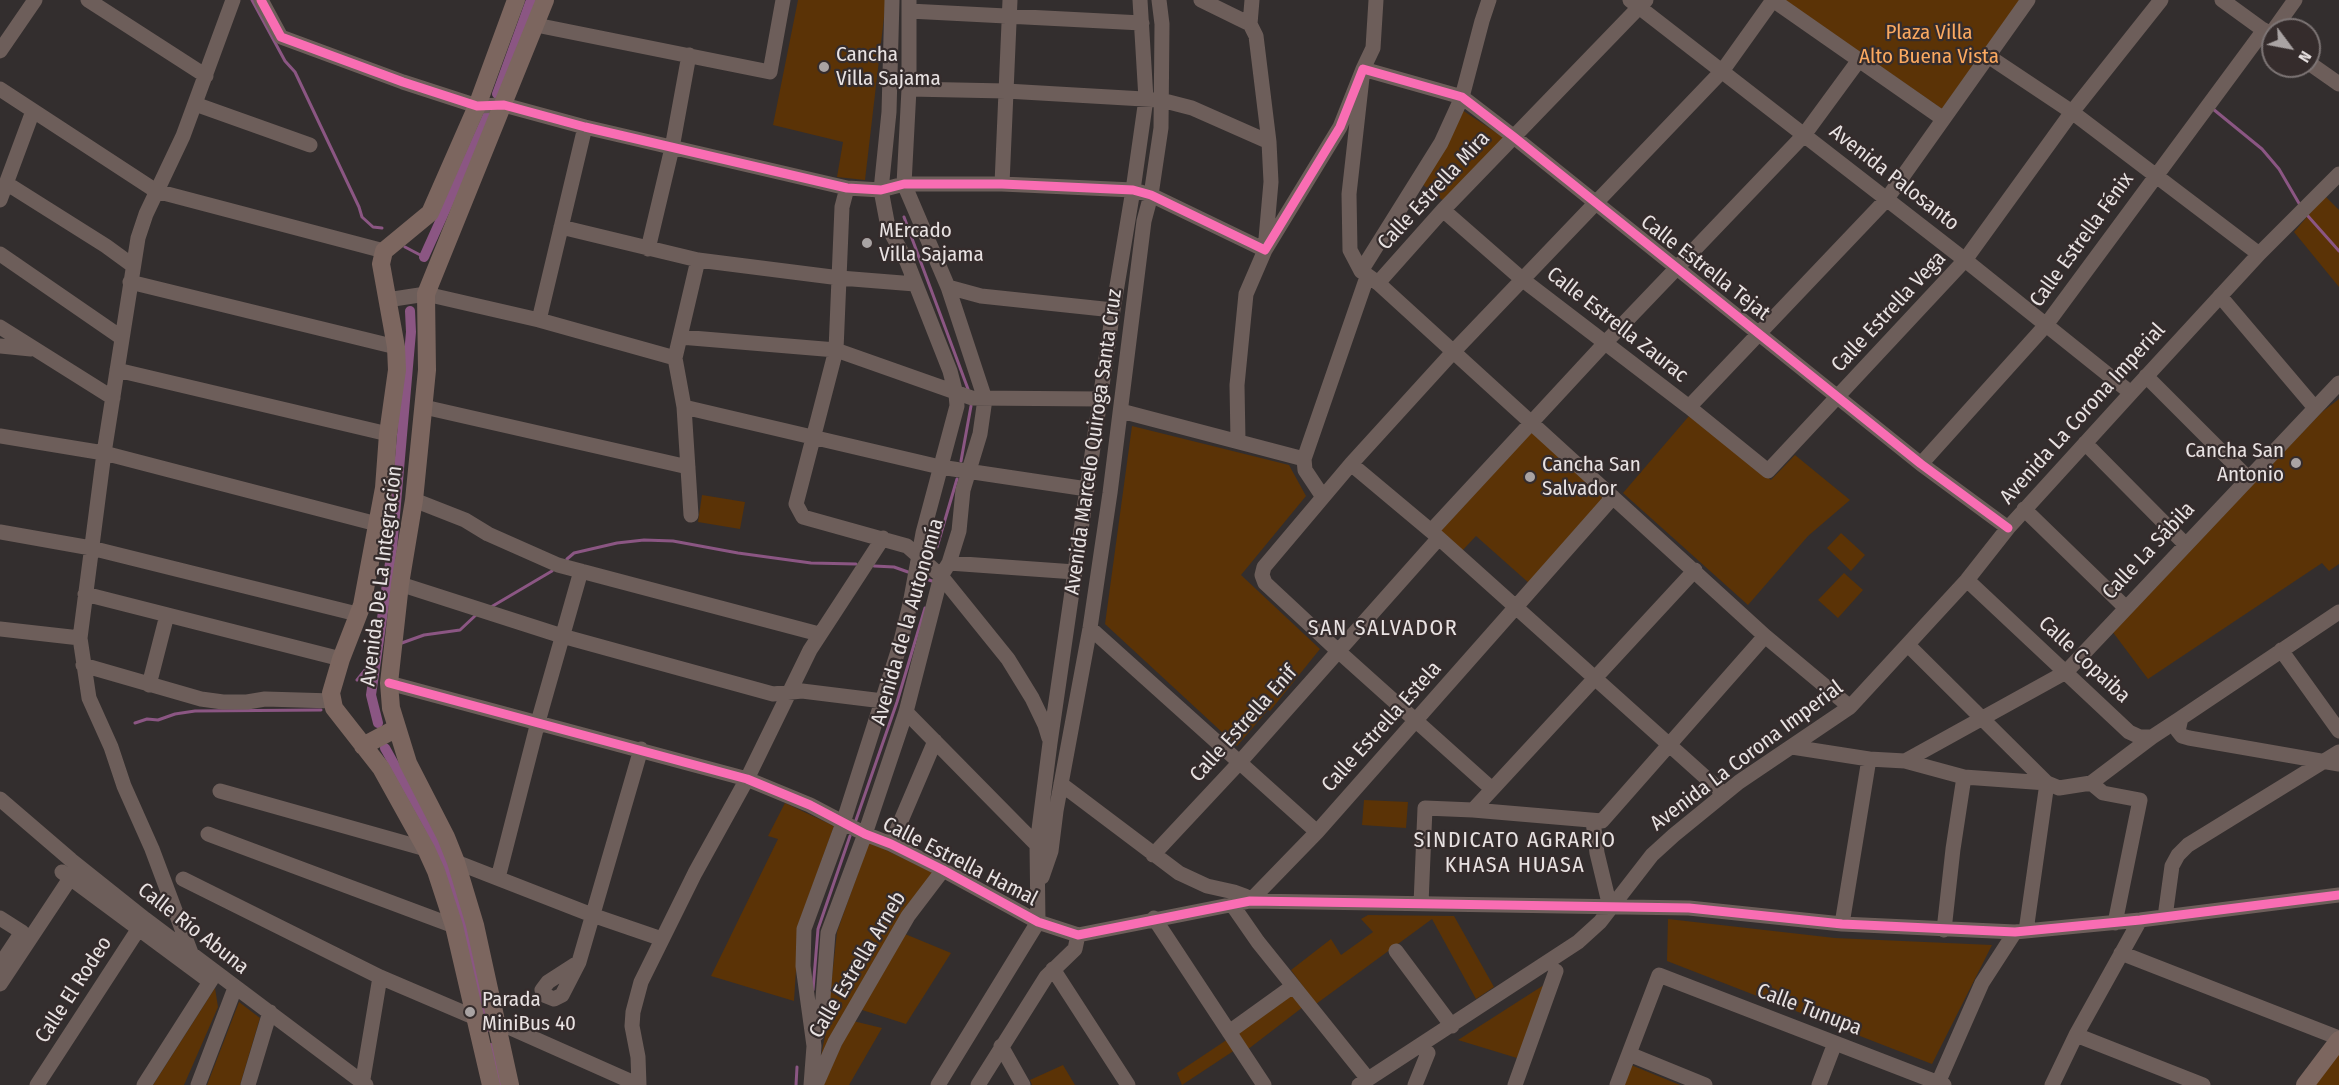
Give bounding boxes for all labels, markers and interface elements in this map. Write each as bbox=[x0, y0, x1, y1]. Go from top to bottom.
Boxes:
north arrow bbox=[2261, 18, 2321, 78]
park label: Plaza Villa Alto Buena Vista bbox=[1859, 20, 1999, 70]
place label: Cancha Villa Sajama bbox=[836, 42, 941, 92]
text: N bbox=[2294, 48, 2316, 66]
marker: Cancha Villa Sajama bbox=[817, 60, 831, 74]
street label: Avenida Palosanto bbox=[1824, 120, 1964, 236]
street label: Calle Estrella Mira bbox=[1373, 126, 1495, 256]
street label: Calle Estrella Fénix bbox=[2025, 168, 2139, 312]
street label: Calle Estrella Tejat bbox=[1635, 210, 1775, 326]
place label: MErcado Villa Sajama bbox=[879, 218, 984, 268]
marker: MErcado Villa Sajama bbox=[860, 236, 874, 250]
street label: Calle Estrella Vega bbox=[1827, 246, 1951, 378]
street label: Calle Estrella Zaurac bbox=[1541, 262, 1693, 388]
street label: Avenida Marcelo Quiroga Santa Cruz bbox=[1060, 288, 1128, 596]
street label: Avenida La Corona Imperial bbox=[1995, 318, 2171, 510]
place label: Cancha San Antonio bbox=[2185, 438, 2284, 488]
place label: Cancha San Salvador bbox=[1542, 452, 1641, 502]
marker: Cancha San Antonio bbox=[2289, 456, 2303, 470]
street label: Avenida De La Integración bbox=[356, 464, 408, 688]
marker: Cancha San Salvador bbox=[1523, 470, 1537, 484]
street label: Calle La Sábila bbox=[2097, 497, 2201, 605]
street label: Avenida de la Autonomía bbox=[866, 516, 950, 728]
street label: Calle Copaiba bbox=[2033, 611, 2135, 709]
district label: SAN SALVADOR bbox=[1308, 616, 1458, 642]
street label: Calle Estrella Estela bbox=[1317, 656, 1447, 798]
street label: Calle Estrella Enif bbox=[1185, 661, 1303, 787]
street label: Avenida La Corona Imperial bbox=[1646, 675, 1848, 837]
street label: Calle Estrella Hamal bbox=[878, 812, 1042, 912]
district label: SINDICATO AGRARIO KHASA HUASA bbox=[1413, 828, 1617, 879]
street label: Calle Río Abuna bbox=[132, 878, 254, 980]
street label: Calle Estrella Arneb bbox=[804, 887, 912, 1043]
street label: Calle El Rodeo bbox=[30, 932, 118, 1048]
street label: Calle Tunupa bbox=[1753, 979, 1865, 1041]
place label: Parada MiniBus 40 bbox=[482, 987, 576, 1037]
marker: Parada MiniBus 40 bbox=[463, 1005, 477, 1019]

